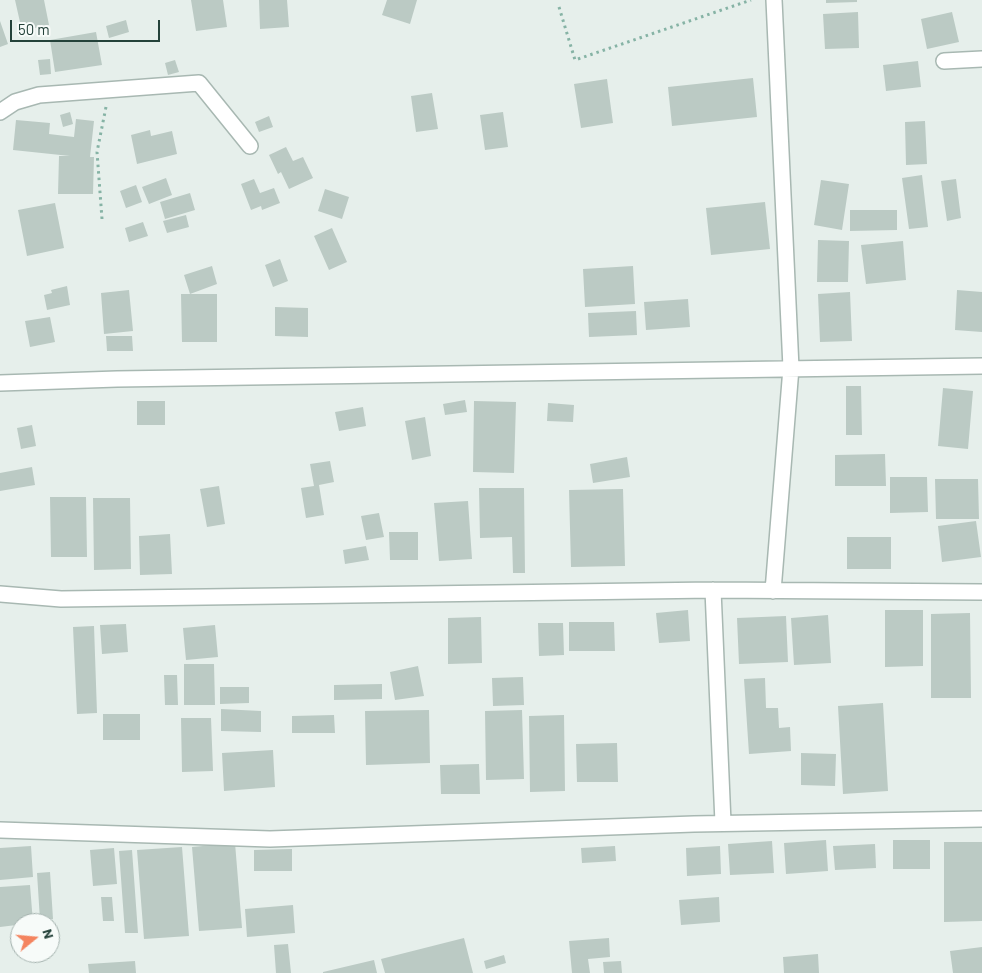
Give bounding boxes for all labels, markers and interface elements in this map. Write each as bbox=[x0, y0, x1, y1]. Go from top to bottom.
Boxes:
scale bar bbox=[12, 10, 162, 42]
text: 50 m bbox=[18, 20, 50, 38]
north arrow bbox=[10, 913, 60, 963]
text: N bbox=[39, 927, 58, 941]

